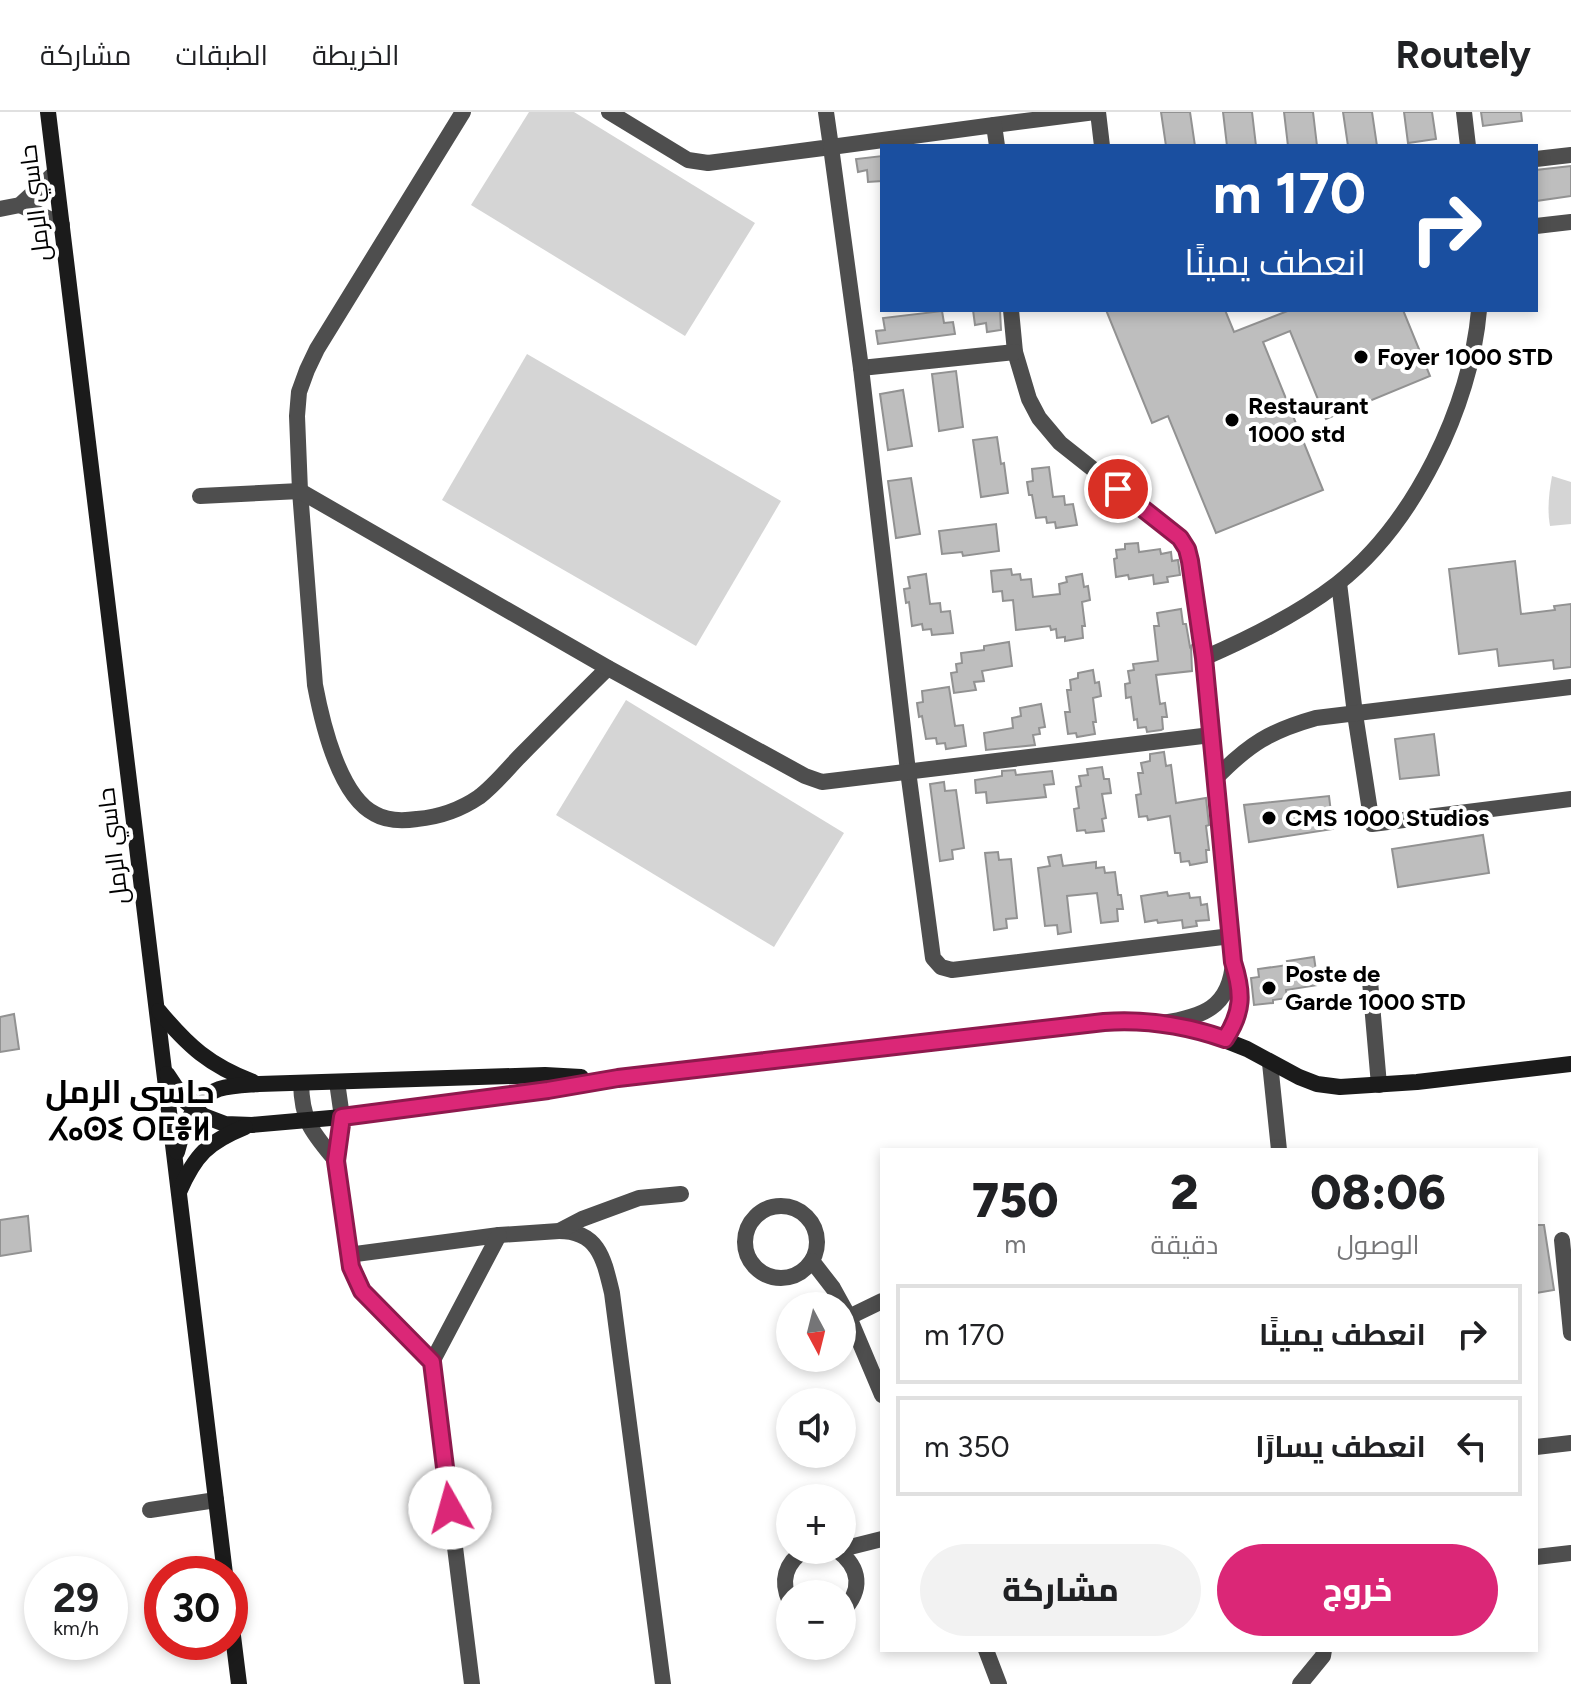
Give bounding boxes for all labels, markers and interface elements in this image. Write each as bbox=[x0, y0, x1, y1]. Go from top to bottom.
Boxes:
text: Routely bbox=[1396, 32, 1531, 78]
text: مشاركة bbox=[40, 38, 131, 72]
text: الطبقات bbox=[175, 38, 268, 72]
text: الخريطة bbox=[312, 38, 399, 72]
street label: حاسي الرمل bbox=[13, 142, 60, 263]
text: 170 m bbox=[1213, 160, 1366, 227]
icon: right bbox=[1394, 176, 1498, 280]
text: انعطف يمينًا bbox=[1184, 241, 1366, 284]
place label: Foyer 1000 STD bbox=[1377, 342, 1553, 371]
marker: Foyer 1000 STD bbox=[1352, 348, 1370, 366]
place label: Restaurant 1000 std bbox=[1248, 391, 1369, 448]
marker: Restaurant 1000 std bbox=[1223, 411, 1241, 429]
pin bbox=[1084, 455, 1152, 523]
icon: arrive bbox=[1096, 467, 1140, 511]
street label: حاسي الرمل bbox=[91, 785, 138, 906]
place label: CMS 1000 Studios bbox=[1285, 803, 1489, 832]
marker: CMS 1000 Studios bbox=[1260, 809, 1278, 827]
place label: Poste de Garde 1000 STD bbox=[1285, 959, 1466, 1016]
marker: Poste de Garde 1000 STD bbox=[1260, 979, 1278, 997]
district label: حاسي الرمل ⵃⴰⵙⵉ ⵔⵎⴻⵍ bbox=[45, 1073, 215, 1148]
text: 2 bbox=[1170, 1163, 1199, 1221]
text: 08:06 bbox=[1310, 1163, 1446, 1221]
text: 750 bbox=[972, 1171, 1059, 1229]
text: m bbox=[1004, 1228, 1026, 1260]
text: دقيقة bbox=[1151, 1229, 1218, 1261]
text: الوصول bbox=[1337, 1229, 1420, 1261]
north arrow bbox=[776, 1292, 856, 1372]
map controls bbox=[776, 1292, 856, 1660]
icon: right bbox=[1450, 1312, 1494, 1356]
text: 170 m bbox=[924, 1316, 1005, 1353]
text: انعطف يمينًا bbox=[1259, 1316, 1426, 1353]
button: sound bbox=[776, 1388, 856, 1468]
icon: left bbox=[1450, 1424, 1494, 1468]
text: 350 m bbox=[924, 1428, 1010, 1465]
text: انعطف يسارًا bbox=[1255, 1428, 1426, 1465]
position arrow bbox=[408, 1466, 492, 1550]
button: + bbox=[776, 1484, 856, 1564]
button: مشاركة bbox=[920, 1544, 1201, 1636]
button: خروج bbox=[1217, 1544, 1498, 1636]
speed limit sign: 30 bbox=[144, 1556, 248, 1660]
text: 29 bbox=[53, 1574, 99, 1622]
button: − bbox=[776, 1580, 856, 1660]
text: km/h bbox=[53, 1616, 99, 1640]

